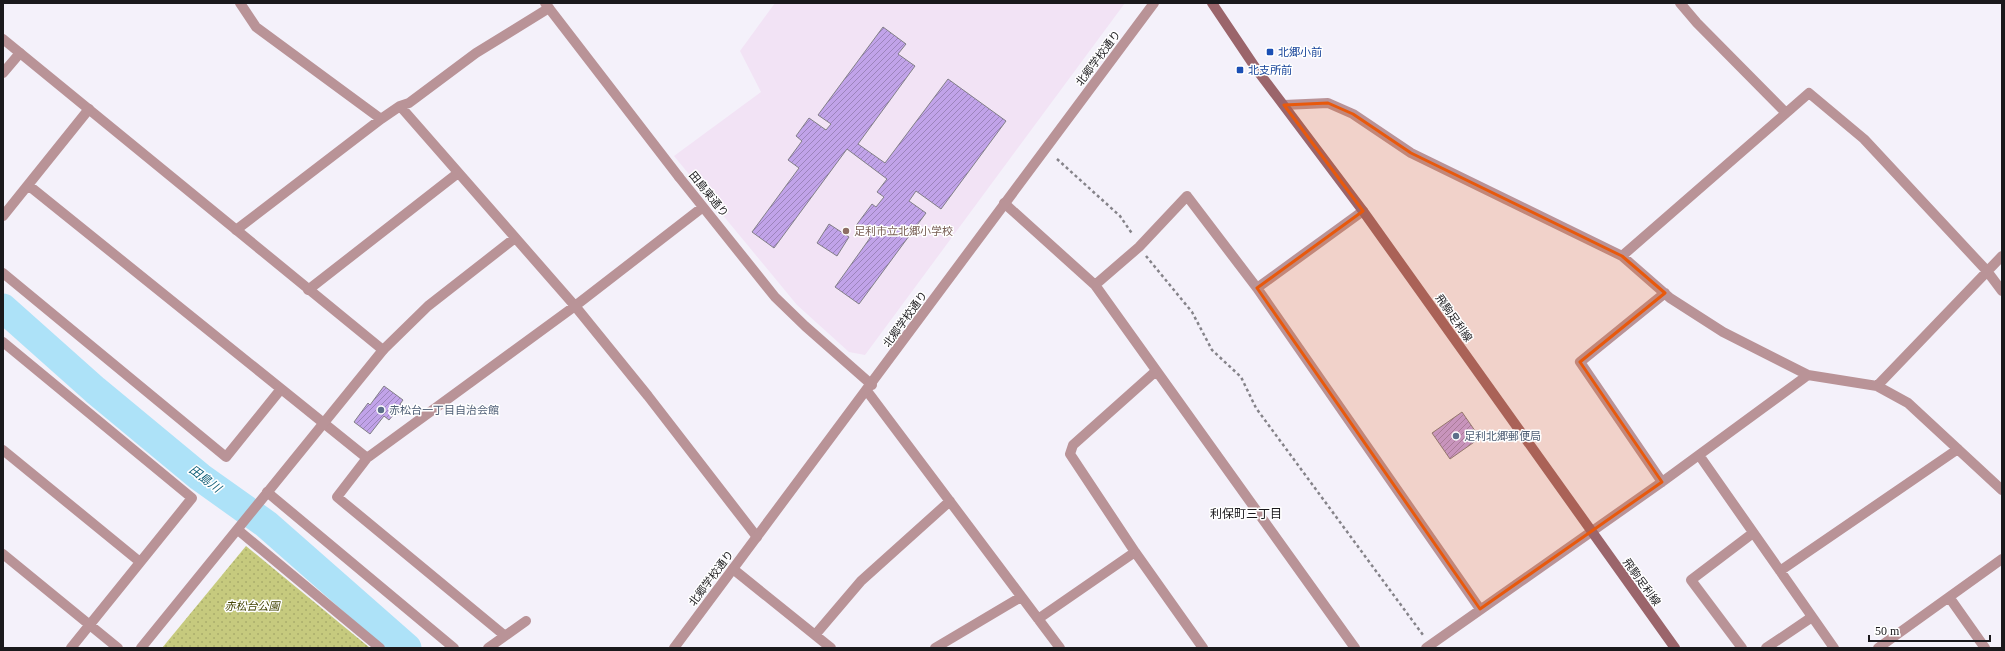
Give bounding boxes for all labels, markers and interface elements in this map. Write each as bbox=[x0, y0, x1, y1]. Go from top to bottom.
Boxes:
street label: 北郷学校通り bbox=[1073, 28, 1123, 88]
place label: 北郷小前 bbox=[1278, 46, 1322, 58]
marker: 北郷小前 bbox=[1265, 47, 1275, 57]
place label: 北支所前 bbox=[1248, 64, 1292, 76]
marker: 北支所前 bbox=[1235, 65, 1245, 75]
street label: 田島東通り bbox=[687, 169, 731, 219]
place label: 足利市立北郷小学校 bbox=[854, 225, 953, 237]
marker: 足利市立北郷小学校 bbox=[841, 226, 851, 236]
street label: 北郷学校通り bbox=[881, 289, 929, 349]
street label: 飛駒足利線 bbox=[1433, 292, 1475, 344]
place label: 赤松台一丁目自治会館 bbox=[389, 404, 499, 416]
marker: 赤松台一丁目自治会館 bbox=[376, 405, 386, 415]
place label: 足利北郷郵便局 bbox=[1464, 430, 1541, 442]
marker: 足利北郷郵便局 bbox=[1451, 431, 1461, 441]
water label: 田島川 bbox=[186, 463, 225, 497]
district label: 利保町三丁目 bbox=[1210, 507, 1282, 521]
street label: 北郷学校通り bbox=[686, 548, 736, 608]
street label: 飛駒足利線 bbox=[1621, 556, 1663, 608]
park label: 赤松台公園 bbox=[225, 600, 281, 612]
scale bar bbox=[1869, 617, 1990, 643]
text: 50 m bbox=[1875, 624, 1900, 638]

